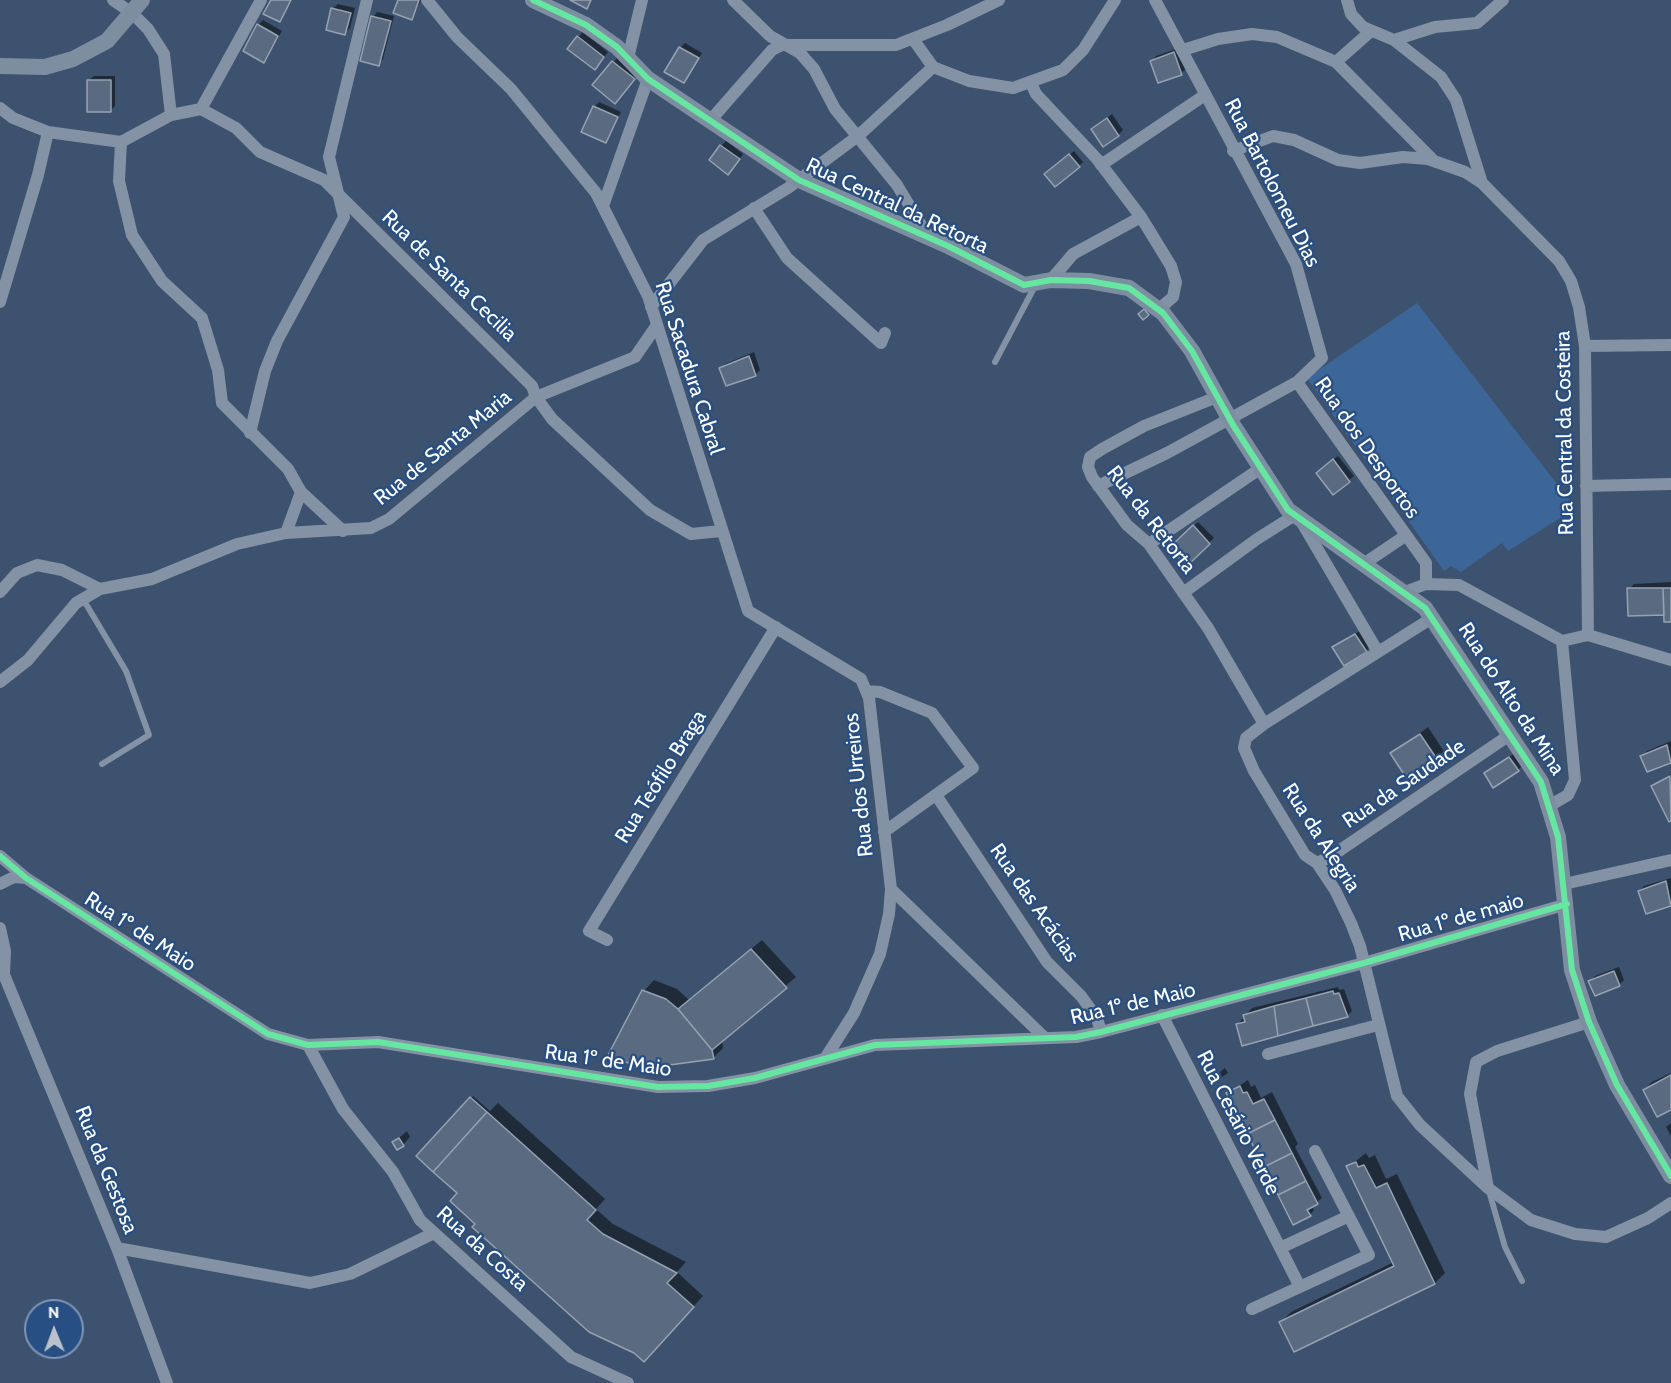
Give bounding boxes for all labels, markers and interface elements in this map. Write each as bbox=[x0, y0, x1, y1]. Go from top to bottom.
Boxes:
street label: Rua Bartolomeu Dias bbox=[1219, 95, 1325, 271]
street label: Rua Central da Retorta bbox=[802, 153, 992, 259]
street label: Rua de Santa Cecilia bbox=[376, 205, 522, 347]
street label: Rua Sacadura Cabral bbox=[649, 278, 729, 458]
street label: Rua Central da Costeira bbox=[1551, 330, 1579, 536]
street label: Rua dos Desportos bbox=[1309, 373, 1425, 523]
street label: Rua de Santa Maria bbox=[369, 385, 517, 511]
street label: Rua da Retorta bbox=[1101, 461, 1201, 579]
street label: Rua do Alto da Mina bbox=[1452, 618, 1570, 780]
street label: Rua Teófilo Braga bbox=[610, 706, 712, 848]
street label: Rua dos Urreiros bbox=[839, 712, 879, 858]
street label: Rua da Saudade bbox=[1338, 734, 1470, 834]
street label: Rua da Alegria bbox=[1276, 779, 1366, 897]
street label: Rua das Acácias bbox=[984, 839, 1084, 967]
street label: Rua 1º de Maio bbox=[80, 887, 200, 977]
street label: Rua 1º de maio bbox=[1395, 888, 1527, 948]
street label: Rua 1º de Maio bbox=[1068, 977, 1198, 1031]
street label: Rua 1º de Maio bbox=[543, 1040, 673, 1082]
street label: Rua Cesário Verde bbox=[1191, 1047, 1285, 1199]
street label: Rua da Gestosa bbox=[69, 1102, 143, 1238]
street label: Rua da Costa bbox=[431, 1201, 533, 1297]
north arrow bbox=[24, 1299, 84, 1359]
text: N bbox=[48, 1303, 60, 1322]

